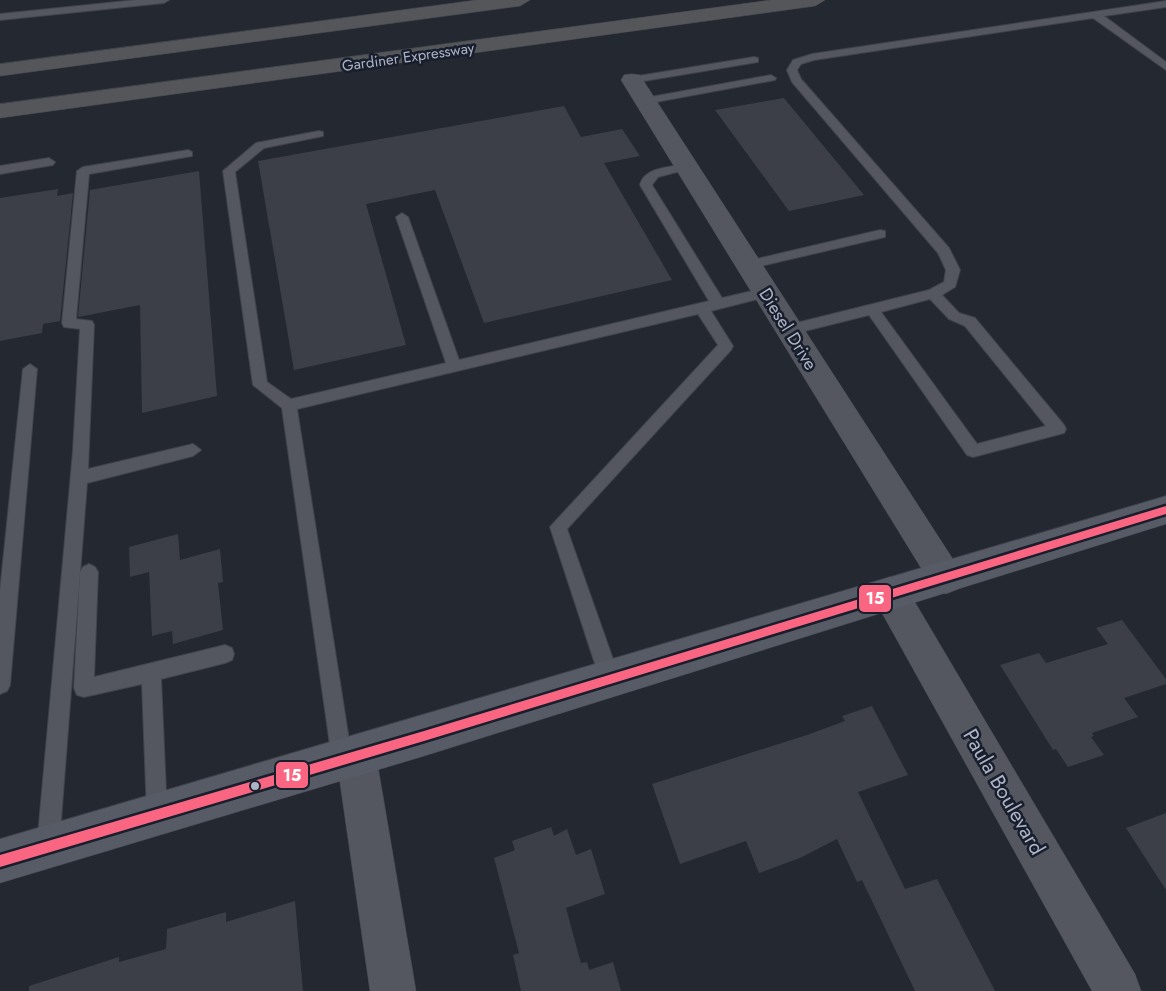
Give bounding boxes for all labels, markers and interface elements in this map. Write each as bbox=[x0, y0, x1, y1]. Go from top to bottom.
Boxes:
street label: Gardiner Expressway bbox=[340, 37, 476, 77]
street label: Diesel Drive bbox=[753, 283, 823, 375]
line badge: 15 bbox=[858, 584, 892, 613]
text: 15 bbox=[866, 587, 884, 610]
street label: Paula Boulevard bbox=[956, 723, 1052, 861]
line badge: 15 bbox=[275, 761, 309, 789]
text: 15 bbox=[283, 764, 301, 787]
unlabelled marker bbox=[249, 780, 261, 792]

